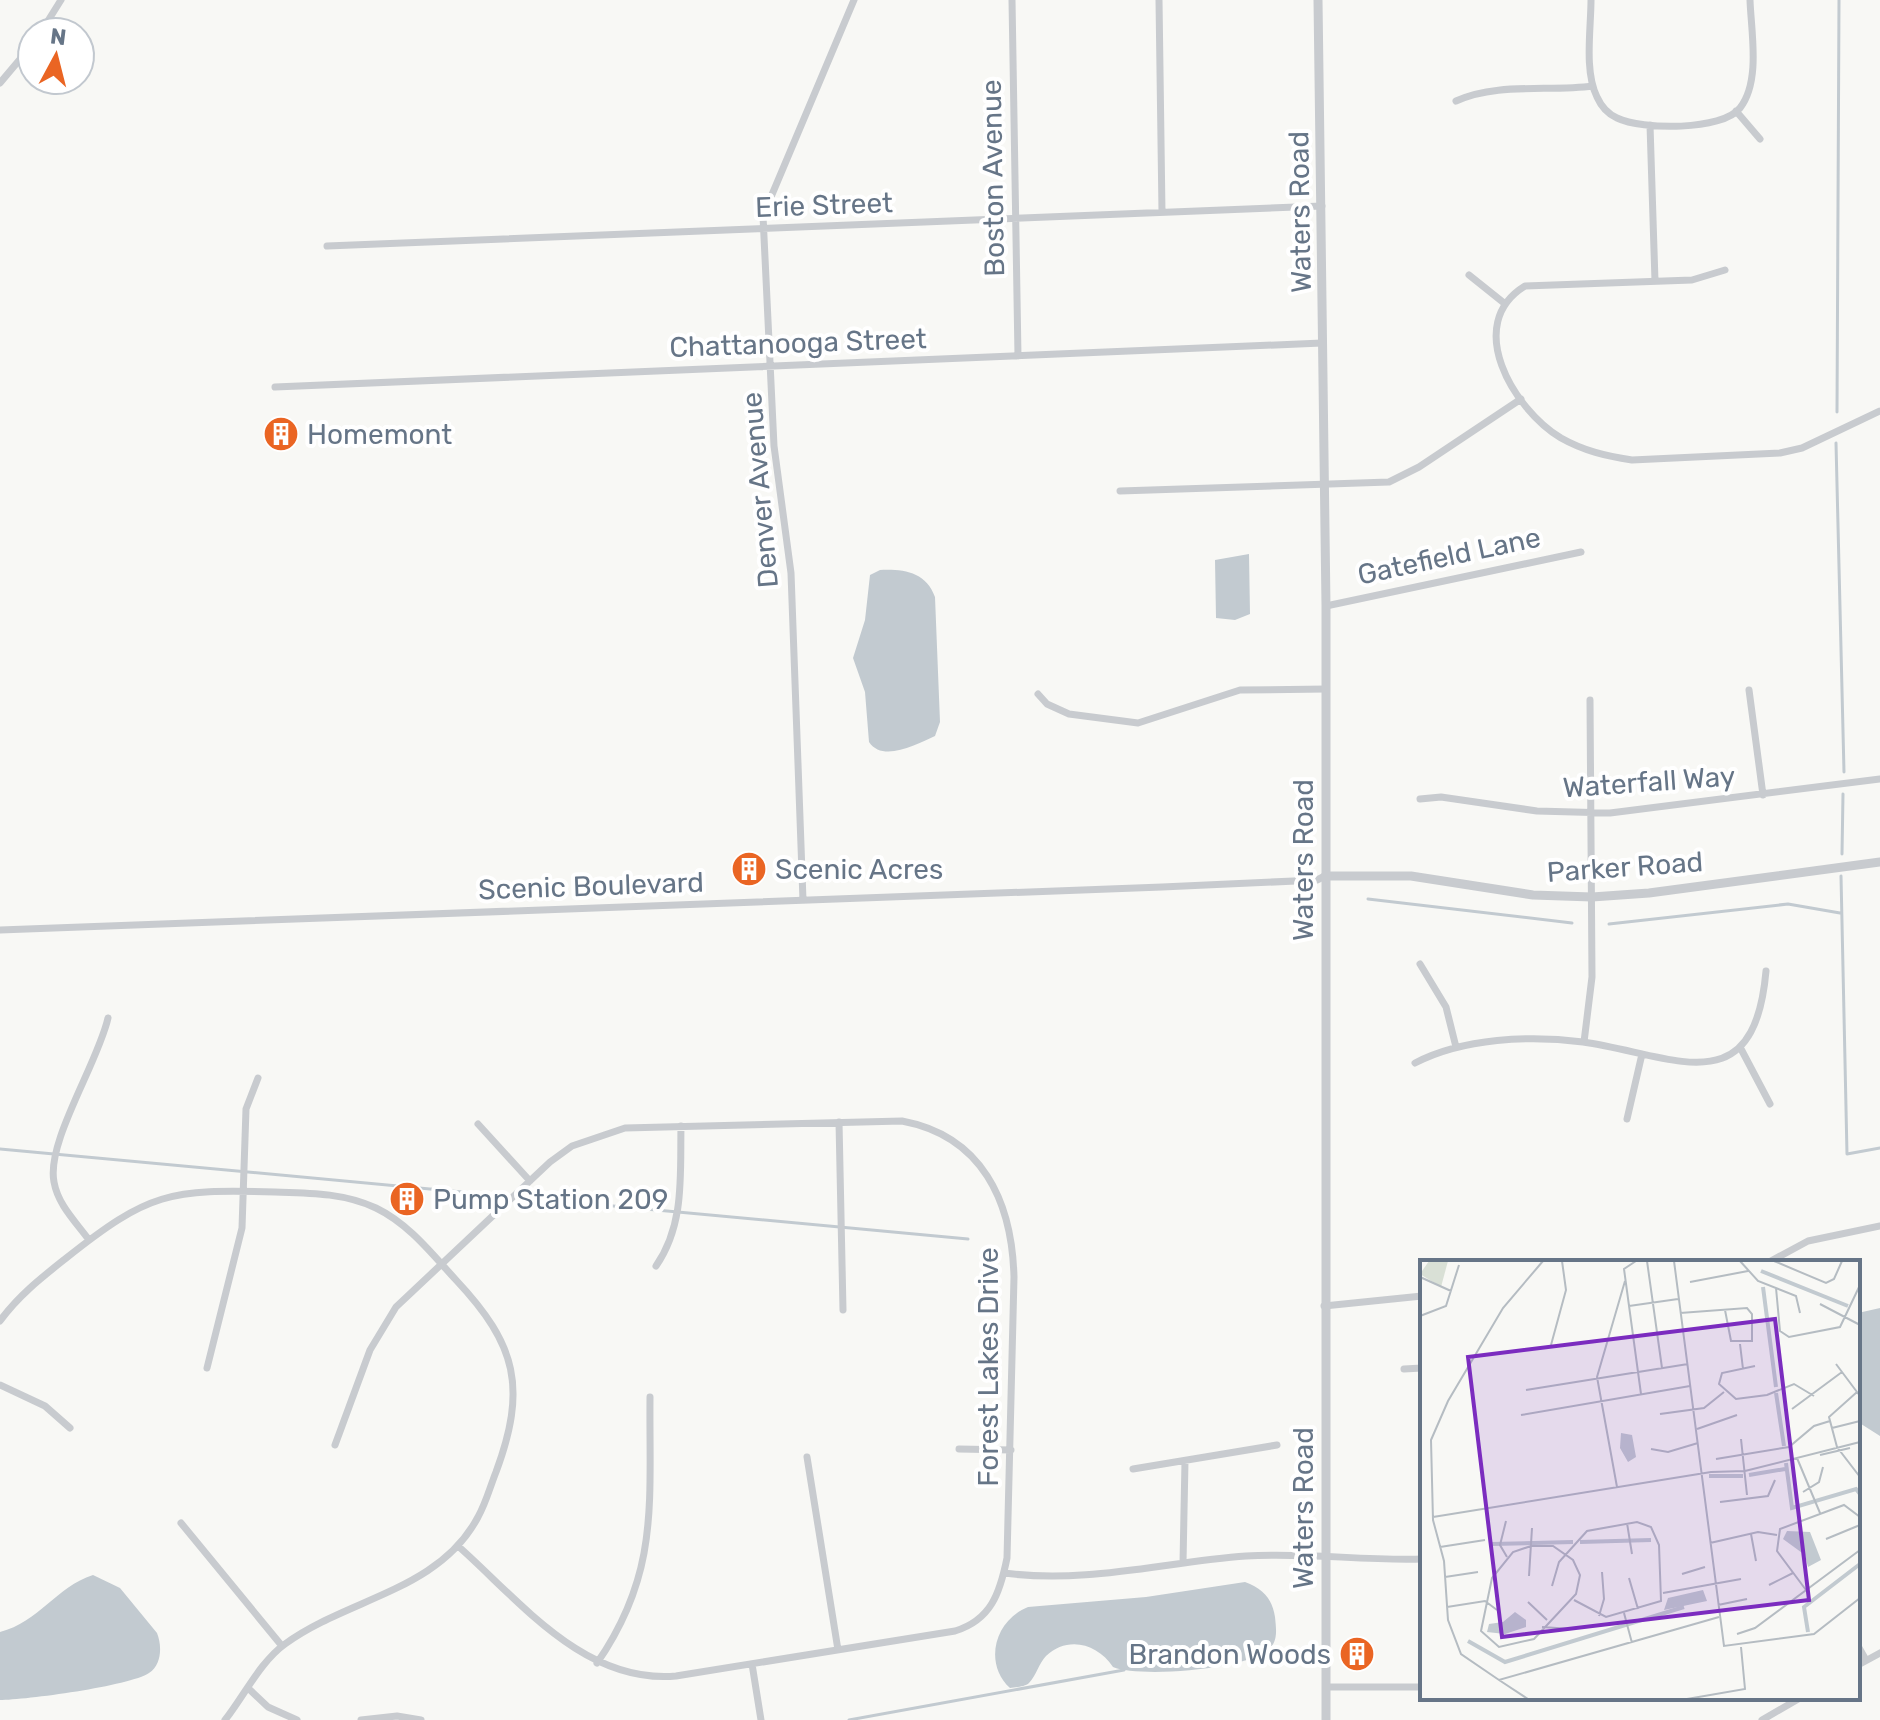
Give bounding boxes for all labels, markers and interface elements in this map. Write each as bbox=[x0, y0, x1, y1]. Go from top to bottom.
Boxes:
north arrow bbox=[16, 16, 96, 96]
text: N bbox=[49, 22, 68, 51]
street label: Boston Avenue bbox=[975, 79, 1011, 277]
street label: Waters Road bbox=[1282, 131, 1318, 293]
street label: Erie Street bbox=[755, 186, 894, 224]
street label: Chattanooga Street bbox=[669, 322, 927, 364]
street label: Denver Avenue bbox=[735, 391, 785, 589]
building icon: Homemont bbox=[262, 415, 300, 453]
place label: Homemont bbox=[307, 418, 452, 451]
street label: Gatefield Lane bbox=[1355, 521, 1543, 591]
street label: Waterfall Way bbox=[1562, 760, 1736, 804]
street label: Waters Road bbox=[1287, 779, 1320, 941]
street label: Parker Road bbox=[1546, 845, 1704, 889]
building icon: Scenic Acres bbox=[730, 850, 768, 888]
place label: Scenic Acres bbox=[775, 853, 943, 886]
street label: Scenic Boulevard bbox=[478, 866, 704, 906]
building icon: Pump Station 209 bbox=[388, 1180, 426, 1218]
place label: Pump Station 209 bbox=[433, 1183, 668, 1216]
street label: Forest Lakes Drive bbox=[972, 1247, 1005, 1487]
inset map bbox=[1420, 1260, 1860, 1700]
street label: Waters Road bbox=[1287, 1427, 1320, 1589]
building icon: Brandon Woods bbox=[1338, 1635, 1376, 1673]
place label: Brandon Woods bbox=[1128, 1638, 1331, 1671]

